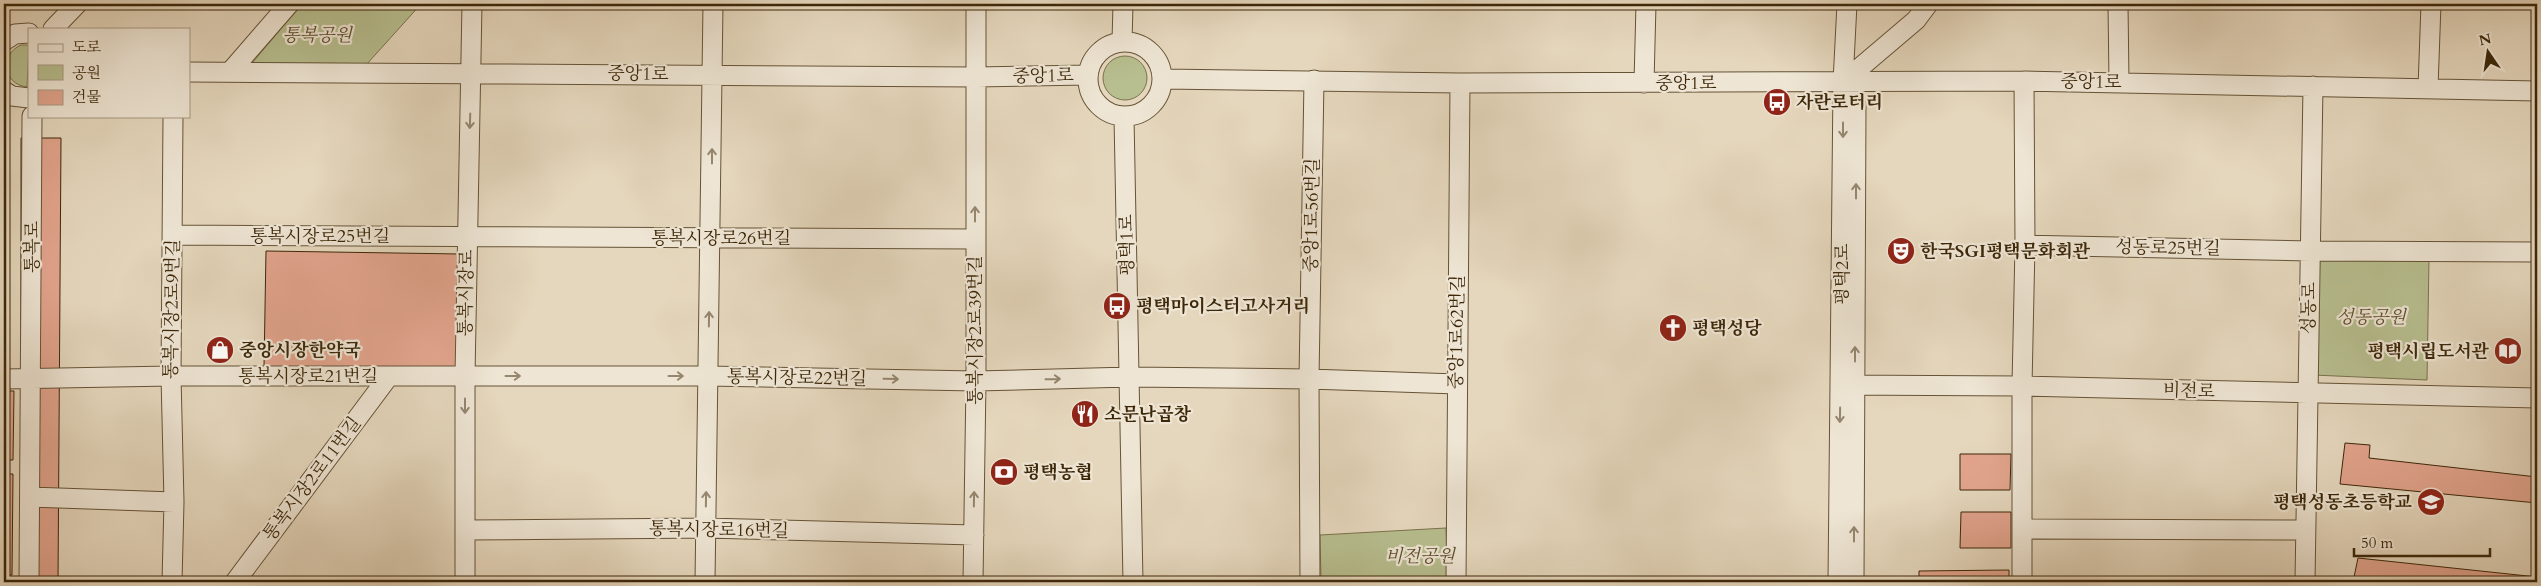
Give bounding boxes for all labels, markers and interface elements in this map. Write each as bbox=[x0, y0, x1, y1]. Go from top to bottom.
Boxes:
park label: 통복공원 bbox=[282, 23, 353, 48]
legend bbox=[28, 28, 190, 118]
north arrow bbox=[2464, 28, 2514, 78]
text: N bbox=[2477, 29, 2493, 50]
text: 도로 bbox=[72, 37, 101, 57]
street label: 중앙1로 bbox=[607, 61, 669, 87]
text: 공원 bbox=[72, 63, 101, 83]
street label: 중앙1로 bbox=[1012, 63, 1074, 89]
street label: 중앙1로 bbox=[2060, 69, 2122, 95]
street label: 중앙1로 bbox=[1655, 71, 1717, 96]
text: 건물 bbox=[72, 87, 101, 107]
bus stop icon: 자란로터리 bbox=[1762, 87, 1792, 117]
place label: 자란로터리 bbox=[1796, 90, 1883, 115]
one-way arrow bbox=[465, 112, 475, 129]
one-way arrow bbox=[1838, 122, 1848, 138]
one-way arrow bbox=[707, 148, 717, 164]
street label: 중앙1로56번길 bbox=[1299, 157, 1325, 273]
one-way arrow bbox=[1851, 183, 1861, 200]
one-way arrow bbox=[970, 206, 980, 222]
street label: 평택1로 bbox=[1114, 214, 1140, 276]
street label: 통복로 bbox=[20, 221, 45, 273]
street label: 통복시장로25번길 bbox=[250, 224, 390, 249]
street label: 통복시장로26번길 bbox=[651, 226, 791, 251]
street label: 성동로25번길 bbox=[2115, 235, 2221, 261]
theatre icon: 한국SGI평택문화회관 bbox=[1886, 236, 1916, 266]
street label: 통복시장2로9번길 bbox=[158, 239, 186, 379]
place label: 한국SGI평택문화회관 bbox=[1920, 239, 2091, 264]
street label: 평택2로 bbox=[1830, 243, 1855, 305]
street label: 통복시장로 bbox=[453, 249, 479, 337]
street label: 통복시장2로39번길 bbox=[963, 255, 988, 405]
street label: 중앙1로62번길 bbox=[1444, 274, 1470, 390]
street label: 성동로 bbox=[2296, 282, 2322, 334]
bus stop icon: 평택마이스터고사거리 bbox=[1102, 291, 1132, 321]
place label: 평택마이스터고사거리 bbox=[1136, 294, 1310, 319]
park label: 성동공원 bbox=[2336, 305, 2407, 330]
one-way arrow bbox=[704, 311, 714, 327]
church icon: 평택성당 bbox=[1658, 313, 1688, 343]
place label: 평택성당 bbox=[1692, 316, 1762, 341]
shop icon: 중앙시장한약국 bbox=[205, 335, 235, 365]
library icon: 평택시립도서관 bbox=[2493, 336, 2523, 366]
place label: 중앙시장한약국 bbox=[239, 338, 361, 363]
place label: 평택시립도서관 bbox=[2367, 339, 2490, 364]
one-way arrow bbox=[1850, 346, 1860, 362]
street label: 통복시장로21번길 bbox=[238, 364, 378, 389]
street label: 통복시장로22번길 bbox=[727, 364, 867, 392]
one-way arrow bbox=[505, 371, 521, 381]
one-way arrow bbox=[668, 371, 684, 381]
one-way arrow bbox=[882, 374, 899, 384]
one-way arrow bbox=[1044, 374, 1061, 384]
street label: 비전로 bbox=[2162, 378, 2216, 404]
one-way arrow bbox=[460, 398, 470, 414]
restaurant icon: 소문난곱창 bbox=[1070, 399, 1100, 429]
place label: 소문난곱창 bbox=[1104, 402, 1192, 427]
one-way arrow bbox=[1835, 407, 1845, 423]
street label: 통복시장2로11번길 bbox=[257, 412, 367, 546]
bank icon: 평택농협 bbox=[989, 457, 1019, 487]
place label: 평택농협 bbox=[1023, 460, 1093, 485]
school or university icon: 평택성동초등학교 bbox=[2416, 487, 2446, 517]
place label: 평택성동초등학교 bbox=[2273, 490, 2413, 515]
one-way arrow bbox=[701, 491, 711, 507]
one-way arrow bbox=[969, 491, 979, 507]
street label: 통복시장로16번길 bbox=[649, 516, 789, 544]
one-way arrow bbox=[1849, 526, 1859, 542]
scale bar bbox=[2354, 526, 2490, 558]
text: 50 m bbox=[2361, 533, 2393, 553]
park label: 비전공원 bbox=[1385, 544, 1456, 569]

